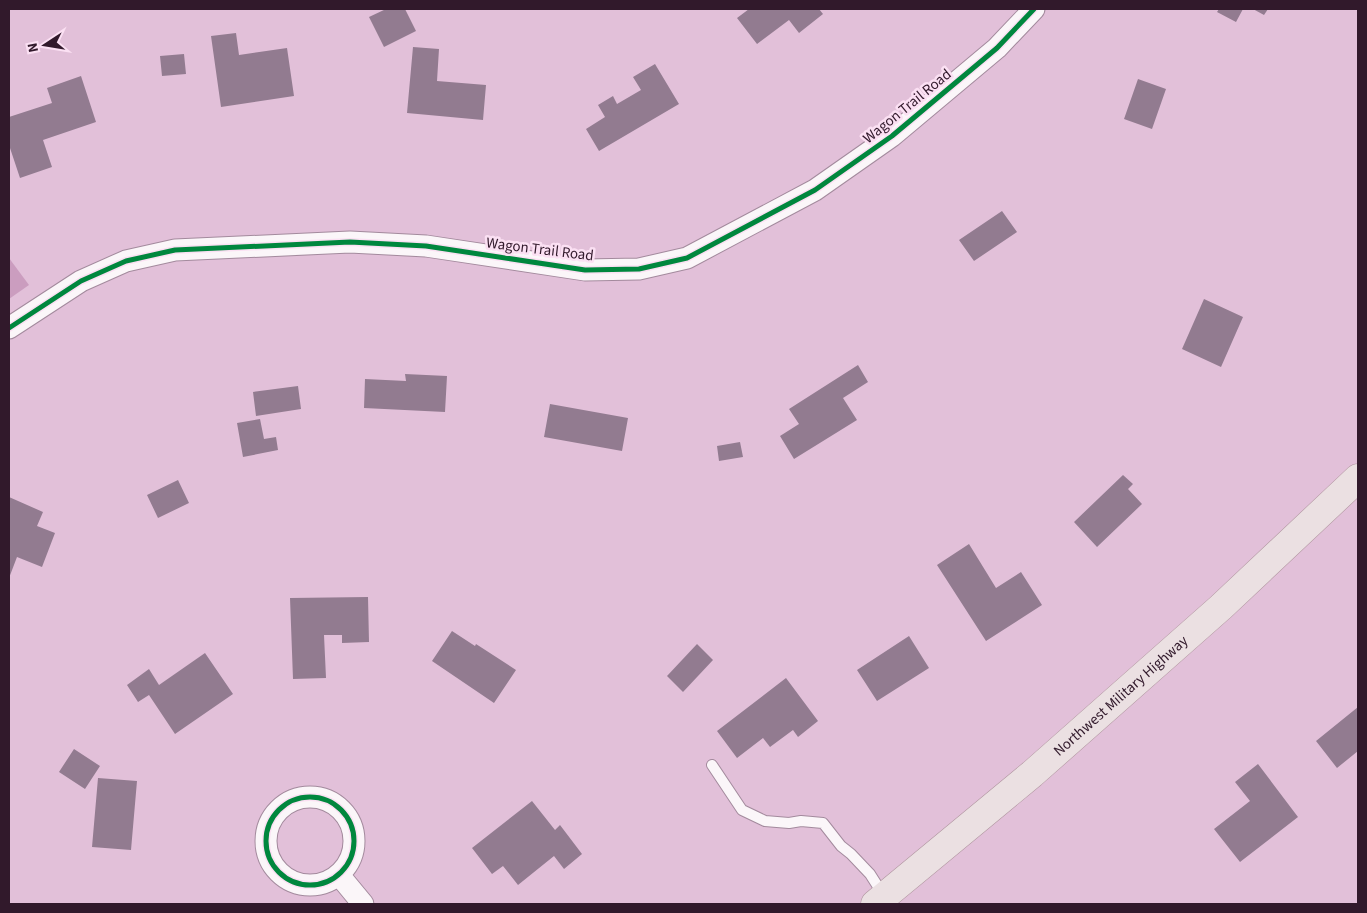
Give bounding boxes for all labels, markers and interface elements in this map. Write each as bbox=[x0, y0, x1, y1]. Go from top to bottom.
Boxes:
north arrow bbox=[20, 20, 70, 70]
text: N bbox=[23, 41, 44, 54]
street label: Wagon Trail Road bbox=[859, 64, 956, 149]
street label: Wagon Trail Road bbox=[485, 232, 595, 267]
street label: Northwest Military Highway bbox=[1049, 631, 1193, 761]

